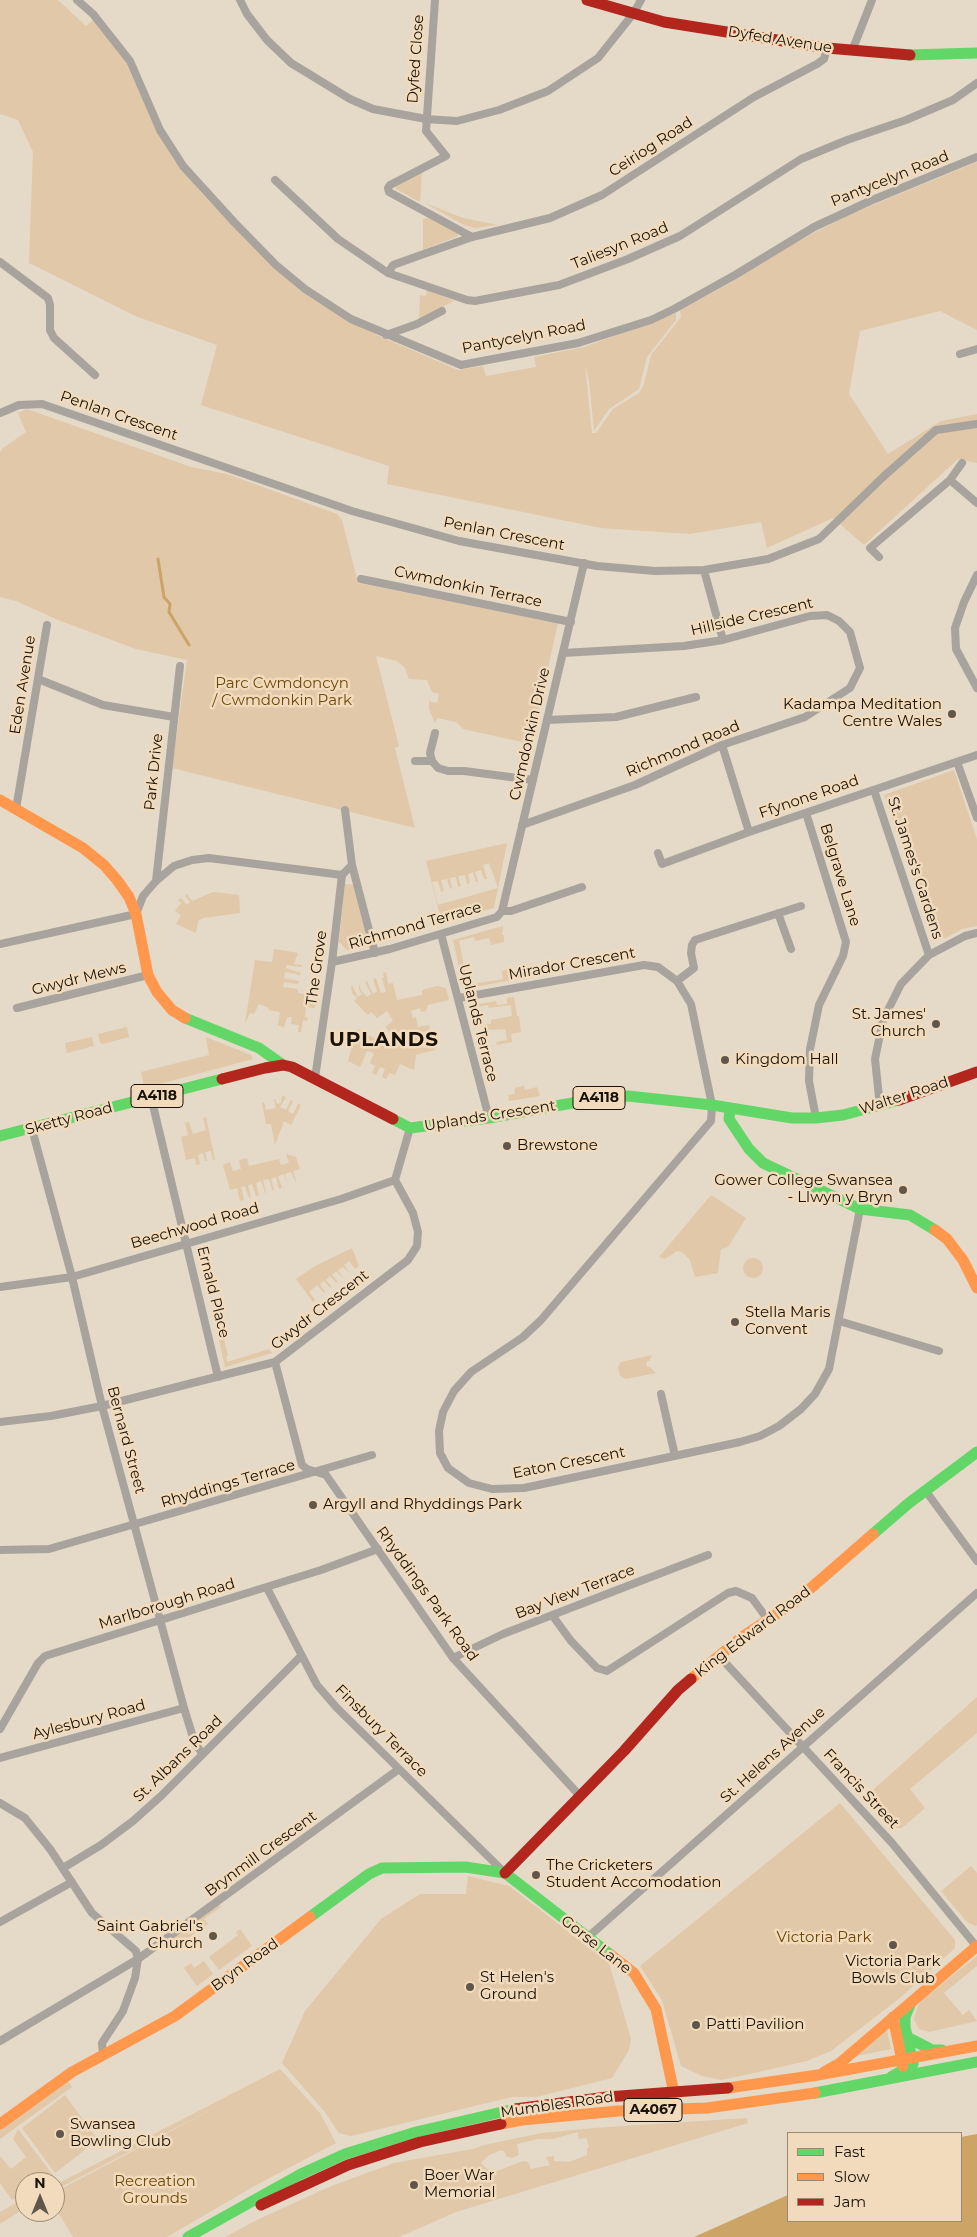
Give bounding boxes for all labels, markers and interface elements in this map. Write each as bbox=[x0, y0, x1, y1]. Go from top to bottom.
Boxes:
street label: Dyfed Close bbox=[404, 14, 428, 104]
street label: Dyfed Avenue bbox=[727, 23, 833, 57]
street label: Ceiriog Road bbox=[606, 113, 696, 181]
street label: Pantycelyn Road bbox=[828, 147, 952, 211]
street label: Taliesyn Road bbox=[569, 218, 671, 274]
street label: Pantycelyn Road bbox=[461, 316, 587, 358]
street label: Penlan Crescent bbox=[58, 387, 180, 445]
street label: Penlan Crescent bbox=[442, 513, 566, 555]
street label: Cwmdonkin Terrace bbox=[392, 563, 544, 611]
street label: Hillside Crescent bbox=[689, 594, 815, 640]
street label: Eden Avenue bbox=[6, 634, 40, 736]
street label: Cwmdonkin Drive bbox=[506, 666, 554, 802]
park label: Parc Cwmdoncyn / Cwmdonkin Park bbox=[212, 675, 352, 710]
place label: Kadampa Meditation Centre Wales bbox=[783, 696, 942, 731]
marker: Kadampa Meditation Centre Wales bbox=[946, 708, 958, 720]
street label: Richmond Road bbox=[623, 717, 743, 781]
street label: Park Drive bbox=[141, 733, 167, 811]
street label: Ffynone Road bbox=[757, 771, 861, 823]
street label: St. James's Gardens bbox=[884, 795, 946, 941]
street label: Belgrave Lane bbox=[816, 821, 864, 929]
street label: Richmond Terrace bbox=[347, 898, 483, 954]
street label: The Grove bbox=[303, 929, 331, 1007]
street label: Mirador Crescent bbox=[507, 944, 637, 984]
street label: Gwydr Mews bbox=[30, 959, 128, 999]
street label: Uplands Terrace bbox=[455, 962, 501, 1084]
place label: St. James' Church bbox=[852, 1006, 926, 1041]
marker: St. James' Church bbox=[930, 1018, 942, 1030]
district label: UPLANDS bbox=[328, 1028, 440, 1052]
place label: Kingdom Hall bbox=[735, 1051, 839, 1069]
marker: Kingdom Hall bbox=[719, 1054, 731, 1066]
street label: Walter Road bbox=[857, 1073, 951, 1119]
road number: A4118 bbox=[131, 1084, 183, 1108]
road number: A4118 bbox=[573, 1086, 625, 1110]
street label: Uplands Crescent bbox=[423, 1097, 557, 1135]
street label: Sketty Road bbox=[23, 1099, 115, 1139]
place label: Brewstone bbox=[517, 1137, 598, 1155]
marker: Brewstone bbox=[501, 1140, 513, 1152]
place label: Gower College Swansea - Llwyn y Bryn bbox=[714, 1172, 893, 1207]
marker: Gower College Swansea - Llwyn y Bryn bbox=[897, 1184, 909, 1196]
street label: Beechwood Road bbox=[129, 1199, 261, 1253]
street label: Ernald Place bbox=[193, 1244, 233, 1340]
street label: Gwydr Crescent bbox=[268, 1266, 372, 1354]
place label: Stella Maris Convent bbox=[745, 1304, 830, 1339]
marker: Stella Maris Convent bbox=[729, 1316, 741, 1328]
street label: Bernard Street bbox=[103, 1384, 149, 1496]
street label: Eaton Crescent bbox=[511, 1443, 627, 1483]
street label: Rhyddings Terrace bbox=[159, 1456, 297, 1512]
place label: Argyll and Rhyddings Park bbox=[323, 1496, 522, 1514]
marker: Argyll and Rhyddings Park bbox=[307, 1499, 319, 1511]
street label: Rhyddings Park Road bbox=[372, 1523, 482, 1665]
street label: Bay View Terrace bbox=[513, 1561, 637, 1623]
street label: Marlborough Road bbox=[97, 1575, 237, 1633]
street label: King Edward Road bbox=[692, 1583, 814, 1681]
street label: Finsbury Terrace bbox=[331, 1681, 431, 1781]
street label: Aylesbury Road bbox=[30, 1696, 148, 1744]
street label: St. Helens Avenue bbox=[717, 1703, 829, 1807]
street label: St. Albans Road bbox=[130, 1712, 226, 1806]
street label: Francis Street bbox=[819, 1745, 903, 1833]
street label: Brynmill Crescent bbox=[202, 1807, 320, 1901]
place label: The Cricketers Student Accomodation bbox=[546, 1857, 722, 1892]
marker: The Cricketers Student Accomodation bbox=[530, 1869, 542, 1881]
street label: Gorse Lane bbox=[557, 1912, 635, 1978]
place label: Saint Gabriel's Church bbox=[97, 1918, 203, 1953]
park label: Victoria Park bbox=[777, 1929, 871, 1947]
marker: Saint Gabriel's Church bbox=[207, 1930, 219, 1942]
street label: Bryn Road bbox=[208, 1935, 282, 1995]
marker: Victoria Park Bowls Club bbox=[887, 1939, 899, 1951]
place label: Victoria Park Bowls Club bbox=[846, 1953, 940, 1988]
place label: St Helen's Ground bbox=[480, 1969, 554, 2004]
marker: St Helen's Ground bbox=[464, 1981, 476, 1993]
place label: Patti Pavilion bbox=[706, 2016, 804, 2034]
marker: Patti Pavilion bbox=[690, 2019, 702, 2031]
street label: Mumbles Road bbox=[499, 2088, 615, 2122]
road number: A4067 bbox=[624, 2098, 682, 2122]
place label: Swansea Bowling Club bbox=[70, 2116, 171, 2151]
marker: Swansea Bowling Club bbox=[54, 2128, 66, 2140]
legend bbox=[787, 2132, 962, 2222]
text: Fast bbox=[834, 2142, 865, 2161]
place label: Boer War Memorial bbox=[424, 2167, 496, 2202]
text: Slow bbox=[834, 2167, 870, 2186]
north arrow bbox=[15, 2172, 65, 2222]
park label: Recreation Grounds bbox=[114, 2173, 196, 2208]
text: N bbox=[34, 2174, 46, 2192]
marker: Boer War Memorial bbox=[408, 2179, 420, 2191]
text: Jam bbox=[834, 2192, 866, 2211]

